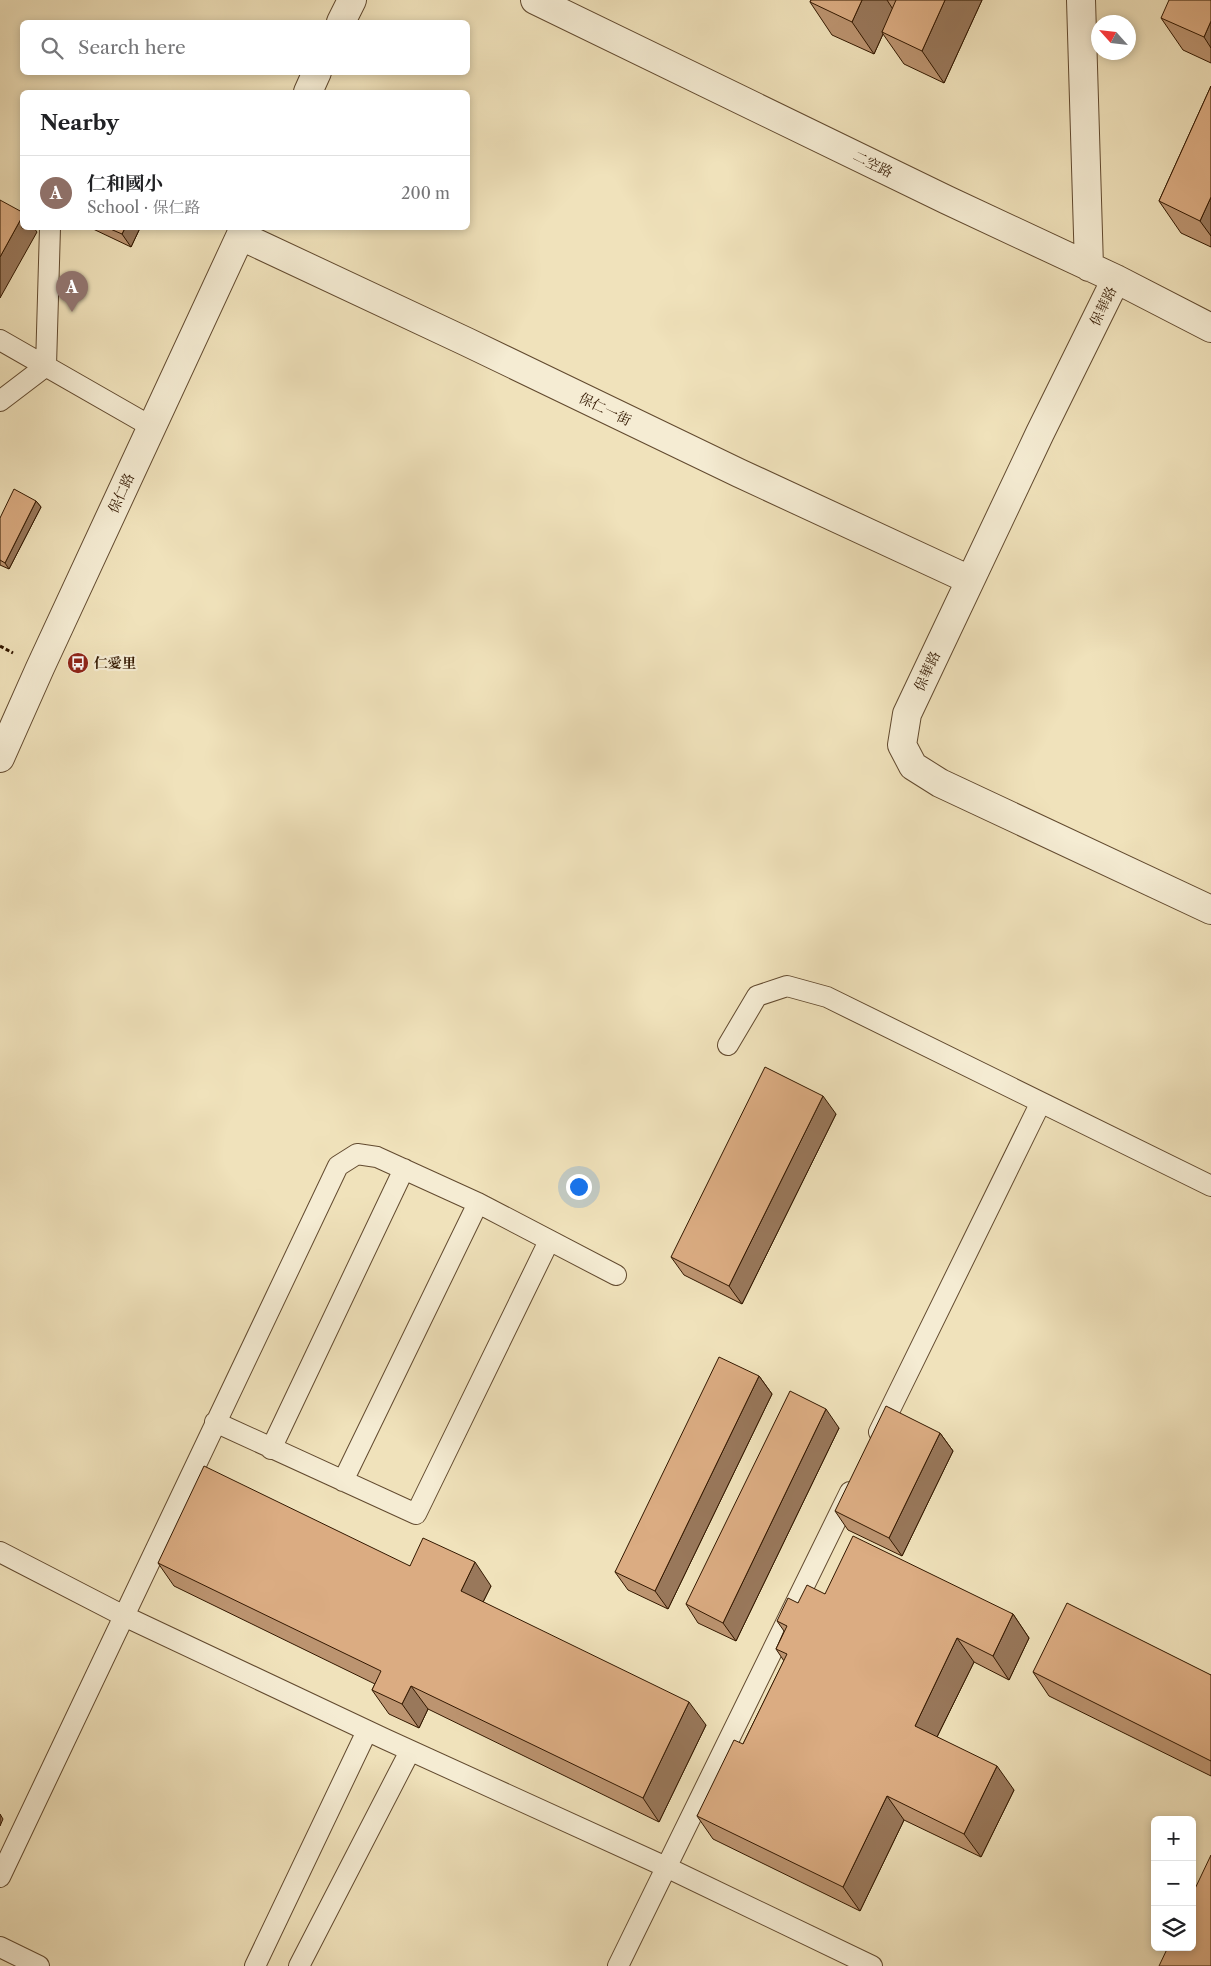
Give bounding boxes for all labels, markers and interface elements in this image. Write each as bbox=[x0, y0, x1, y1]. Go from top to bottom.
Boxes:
north arrow bbox=[1091, 15, 1136, 60]
search box bbox=[20, 20, 470, 75]
icon: search bbox=[38, 34, 66, 62]
text: Search here bbox=[78, 36, 186, 59]
text: Nearby bbox=[40, 110, 119, 135]
street label: 二空路 bbox=[850, 147, 896, 181]
text: 仁和國小 bbox=[87, 172, 163, 195]
text: A bbox=[50, 183, 62, 203]
text: 200 m bbox=[401, 183, 450, 203]
text: School · 保仁路 bbox=[87, 197, 200, 217]
pin: A bbox=[56, 271, 88, 312]
street label: 保華路 bbox=[1086, 283, 1120, 329]
street label: 保仁一街 bbox=[576, 389, 634, 429]
street label: 保仁路 bbox=[104, 470, 138, 516]
street label: 保華路 bbox=[910, 648, 944, 694]
bus stop icon: 仁愛里 bbox=[66, 651, 90, 675]
place label: 仁愛里 bbox=[94, 654, 136, 672]
your location bbox=[566, 1174, 592, 1200]
map controls bbox=[1151, 1816, 1196, 1951]
button: + bbox=[1151, 1816, 1196, 1861]
button: − bbox=[1151, 1861, 1196, 1906]
button: layers bbox=[1151, 1906, 1196, 1951]

